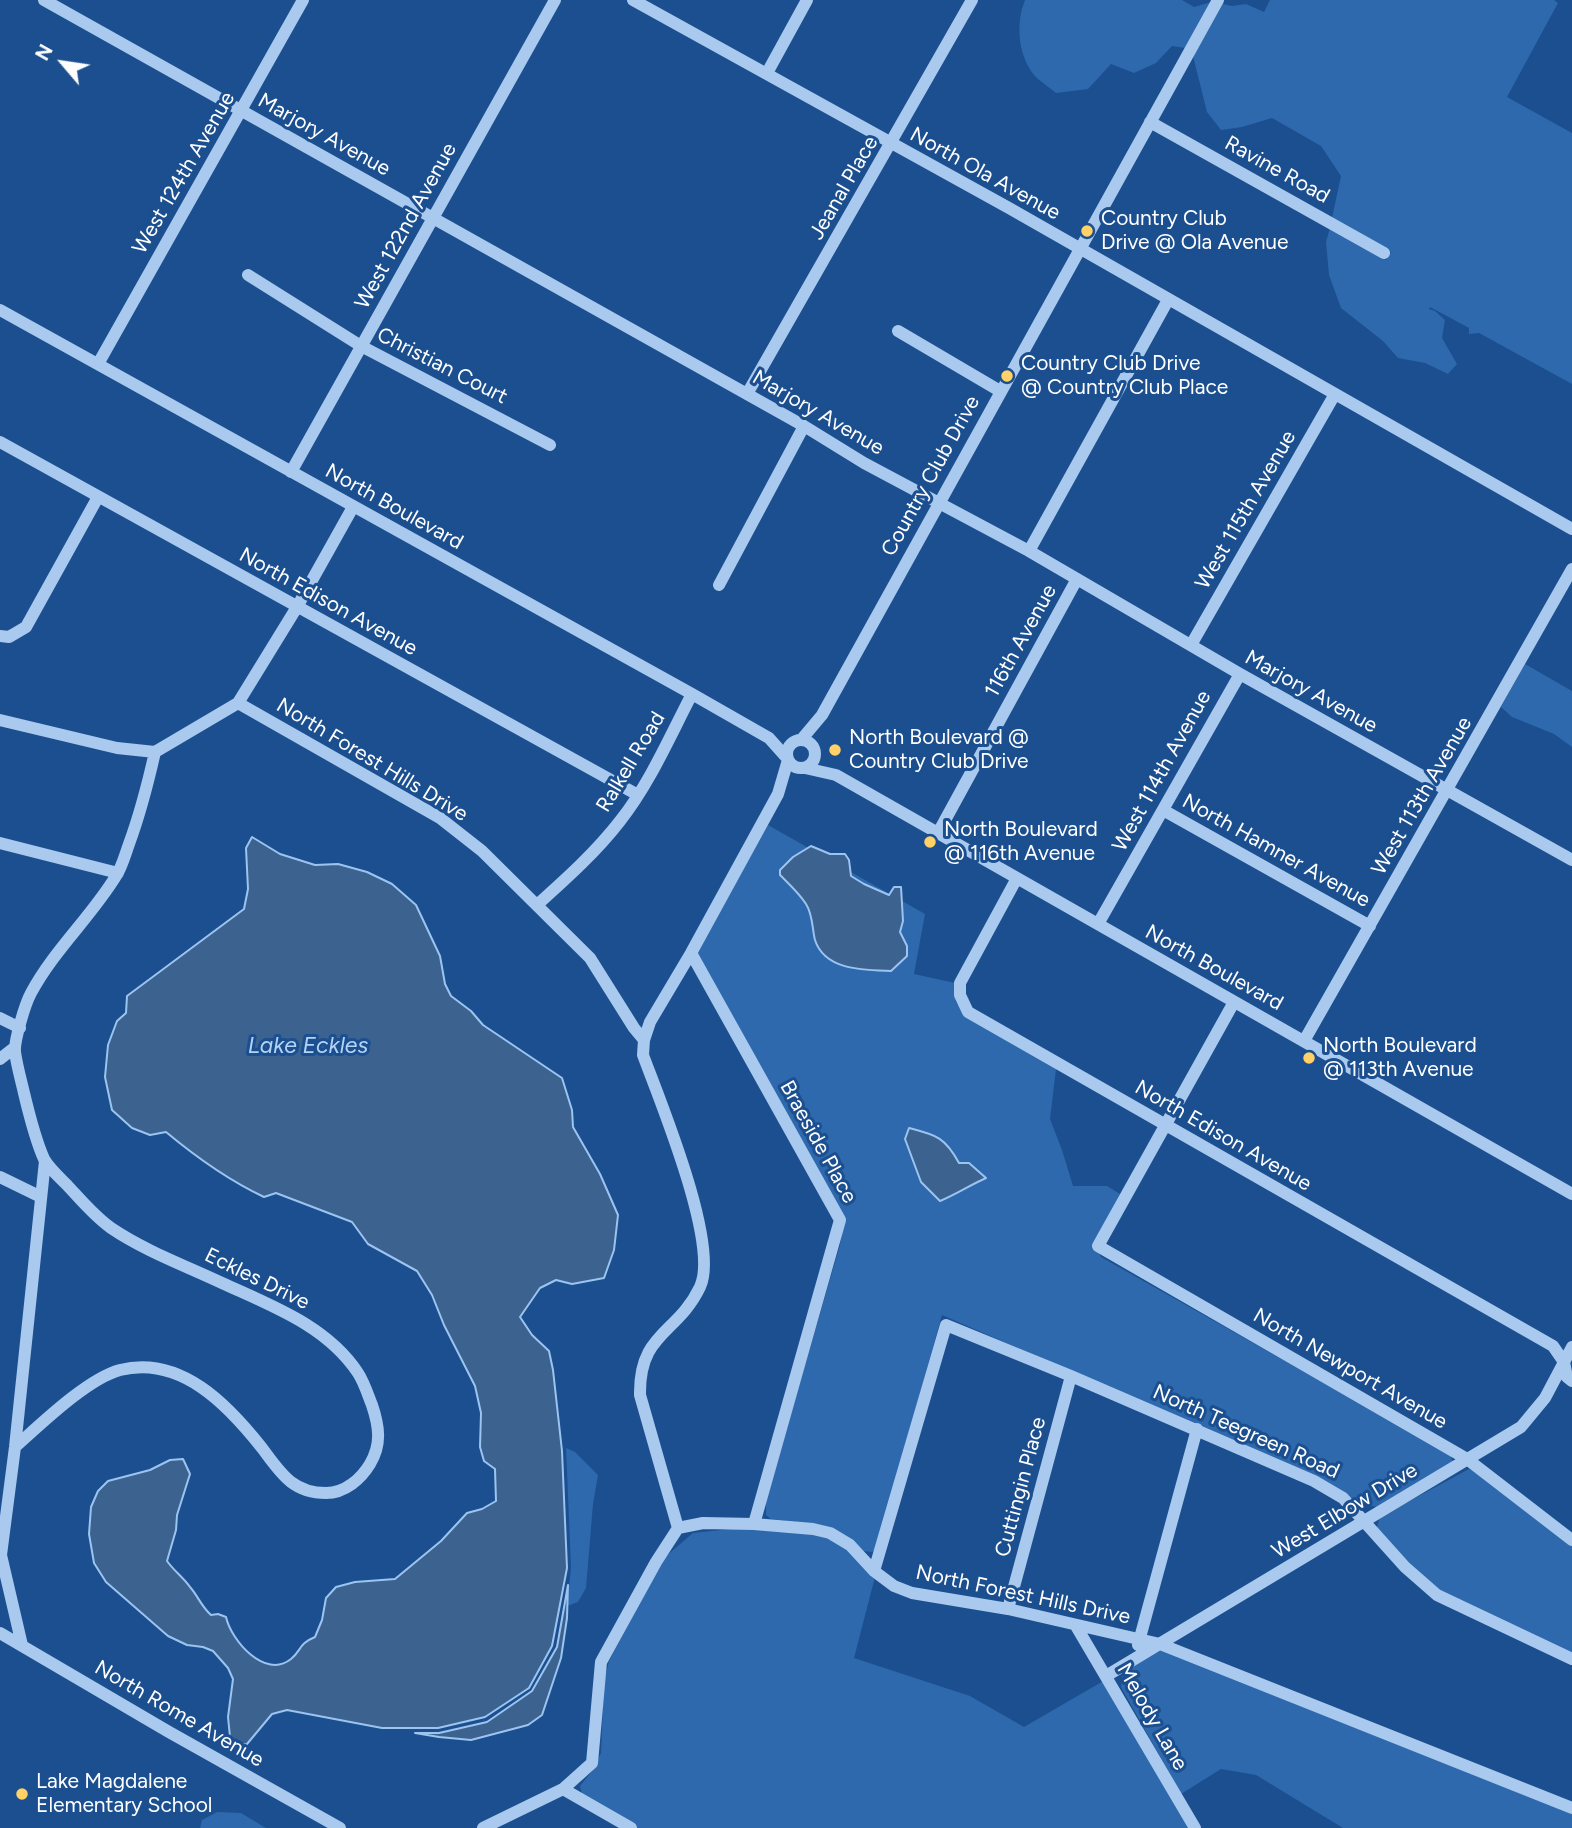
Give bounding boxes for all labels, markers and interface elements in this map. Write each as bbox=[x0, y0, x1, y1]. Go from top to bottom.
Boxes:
north arrow bbox=[28, 28, 98, 98]
text: N bbox=[31, 41, 58, 65]
street label: West 124th Avenue bbox=[127, 87, 241, 259]
street label: Marjory Avenue bbox=[253, 88, 395, 182]
street label: North Ola Avenue bbox=[905, 122, 1065, 226]
street label: Ravine Road bbox=[1220, 131, 1334, 209]
street label: Jeanal Place bbox=[804, 132, 884, 244]
street label: West 122nd Avenue bbox=[350, 139, 462, 313]
place label: Country Club Drive @ Ola Avenue bbox=[1101, 206, 1289, 256]
marker: Country Club Drive @ Ola Avenue bbox=[1079, 223, 1095, 239]
street label: Christian Court bbox=[373, 322, 511, 410]
place label: Country Club Drive @ Country Club Place bbox=[1021, 351, 1228, 401]
street label: Marjory Avenue bbox=[748, 365, 888, 461]
marker: Country Club Drive @ Country Club Place bbox=[999, 368, 1015, 384]
street label: Country Club Drive bbox=[876, 391, 986, 561]
street label: West 115th Avenue bbox=[1190, 426, 1302, 594]
street label: North Boulevard bbox=[321, 459, 467, 555]
street label: North Edison Avenue bbox=[234, 543, 422, 661]
street label: 116th Avenue bbox=[980, 580, 1062, 702]
street label: Marjory Avenue bbox=[1240, 645, 1382, 739]
street label: West 114th Avenue bbox=[1107, 686, 1217, 856]
street label: North Forest Hills Drive bbox=[272, 693, 472, 827]
street label: Ralkell Road bbox=[591, 707, 671, 817]
street label: West 113th Avenue bbox=[1367, 712, 1477, 880]
place label: North Boulevard @ Country Club Drive bbox=[849, 725, 1029, 775]
marker: North Boulevard @ Country Club Drive bbox=[827, 742, 843, 758]
street label: North Hamner Avenue bbox=[1178, 789, 1374, 913]
place label: North Boulevard @ 116th Avenue bbox=[944, 817, 1098, 867]
marker: North Boulevard @ 116th Avenue bbox=[922, 834, 938, 850]
street label: North Boulevard bbox=[1141, 920, 1287, 1016]
water label: Lake Eckles bbox=[248, 1032, 368, 1060]
place label: North Boulevard @ 113th Avenue bbox=[1323, 1033, 1477, 1083]
marker: North Boulevard @ 113th Avenue bbox=[1301, 1050, 1317, 1066]
street label: North Edison Avenue bbox=[1130, 1075, 1316, 1197]
street label: Braeside Place bbox=[774, 1076, 862, 1208]
street label: Eckles Drive bbox=[200, 1243, 314, 1315]
street label: North Newport Avenue bbox=[1248, 1303, 1452, 1435]
street label: North Teegreen Road bbox=[1149, 1380, 1343, 1484]
street label: Cuttingin Place bbox=[990, 1414, 1052, 1560]
street label: West Elbow Drive bbox=[1268, 1458, 1422, 1564]
street label: North Forest Hills Drive bbox=[913, 1560, 1133, 1630]
street label: North Rome Avenue bbox=[90, 1655, 268, 1773]
street label: Melody Lane bbox=[1111, 1659, 1193, 1775]
place label: Lake Magdalene Elementary School bbox=[36, 1769, 212, 1819]
marker: Lake Magdalene Elementary School bbox=[14, 1786, 30, 1802]

